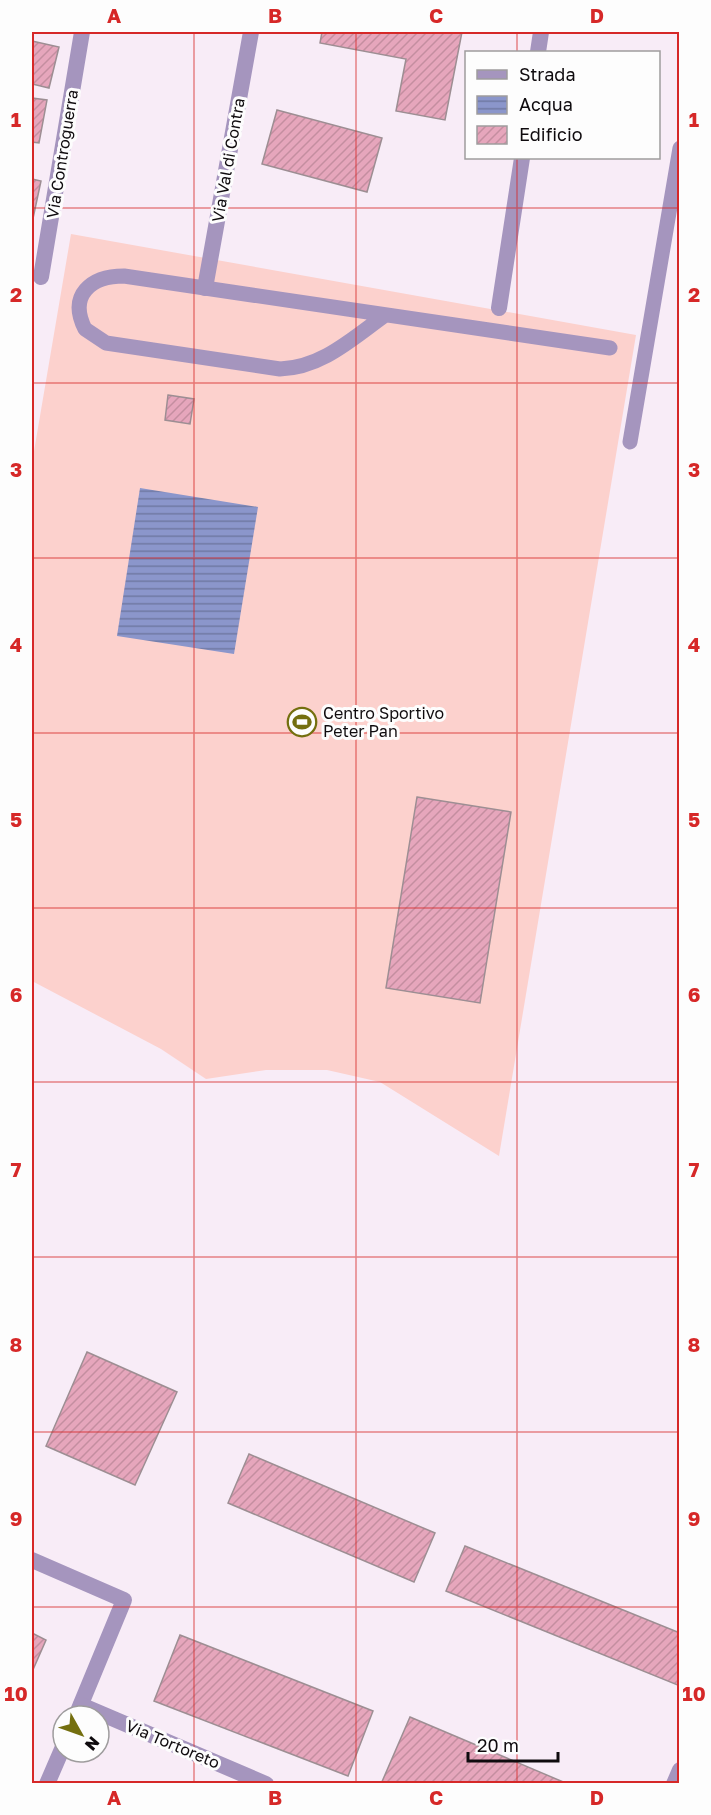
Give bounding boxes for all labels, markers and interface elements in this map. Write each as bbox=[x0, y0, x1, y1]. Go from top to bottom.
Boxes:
text: A bbox=[107, 3, 121, 27]
text: B bbox=[268, 3, 282, 27]
text: C bbox=[429, 3, 443, 27]
text: D bbox=[590, 3, 604, 27]
legend bbox=[465, 51, 660, 159]
text: Strada bbox=[519, 63, 576, 85]
street label: Via Controguerra bbox=[42, 88, 82, 220]
text: Acqua bbox=[519, 93, 573, 115]
street label: Via Val di Contra bbox=[207, 96, 249, 224]
text: 1 bbox=[11, 107, 21, 131]
text: 1 bbox=[689, 107, 699, 131]
text: Edificio bbox=[519, 123, 583, 145]
text: 2 bbox=[10, 282, 22, 306]
text: 2 bbox=[688, 282, 700, 306]
text: 3 bbox=[10, 457, 22, 481]
text: 3 bbox=[688, 457, 700, 481]
text: 4 bbox=[10, 632, 22, 656]
text: 4 bbox=[688, 632, 700, 656]
place label: Centro Sportivo Peter Pan bbox=[323, 703, 444, 741]
sports icon: Centro Sportivo Peter Pan bbox=[286, 706, 318, 738]
text: 5 bbox=[10, 807, 22, 831]
text: 5 bbox=[688, 807, 700, 831]
text: 6 bbox=[10, 982, 22, 1006]
text: 6 bbox=[688, 982, 700, 1006]
text: 7 bbox=[11, 1157, 22, 1181]
text: 7 bbox=[689, 1157, 700, 1181]
text: 8 bbox=[10, 1332, 22, 1356]
text: 8 bbox=[688, 1332, 700, 1356]
text: 9 bbox=[10, 1506, 22, 1530]
text: 9 bbox=[688, 1506, 700, 1530]
text: 10 bbox=[4, 1681, 28, 1705]
text: 10 bbox=[682, 1681, 706, 1705]
north arrow bbox=[51, 1704, 111, 1764]
street label: Via Tortoreto bbox=[123, 1715, 223, 1773]
scale bar bbox=[468, 1725, 558, 1763]
text: N bbox=[81, 1733, 104, 1755]
text: 20 m bbox=[477, 1734, 519, 1756]
text: A bbox=[107, 1785, 121, 1809]
text: B bbox=[268, 1785, 282, 1809]
text: C bbox=[429, 1785, 443, 1809]
text: D bbox=[590, 1785, 604, 1809]

